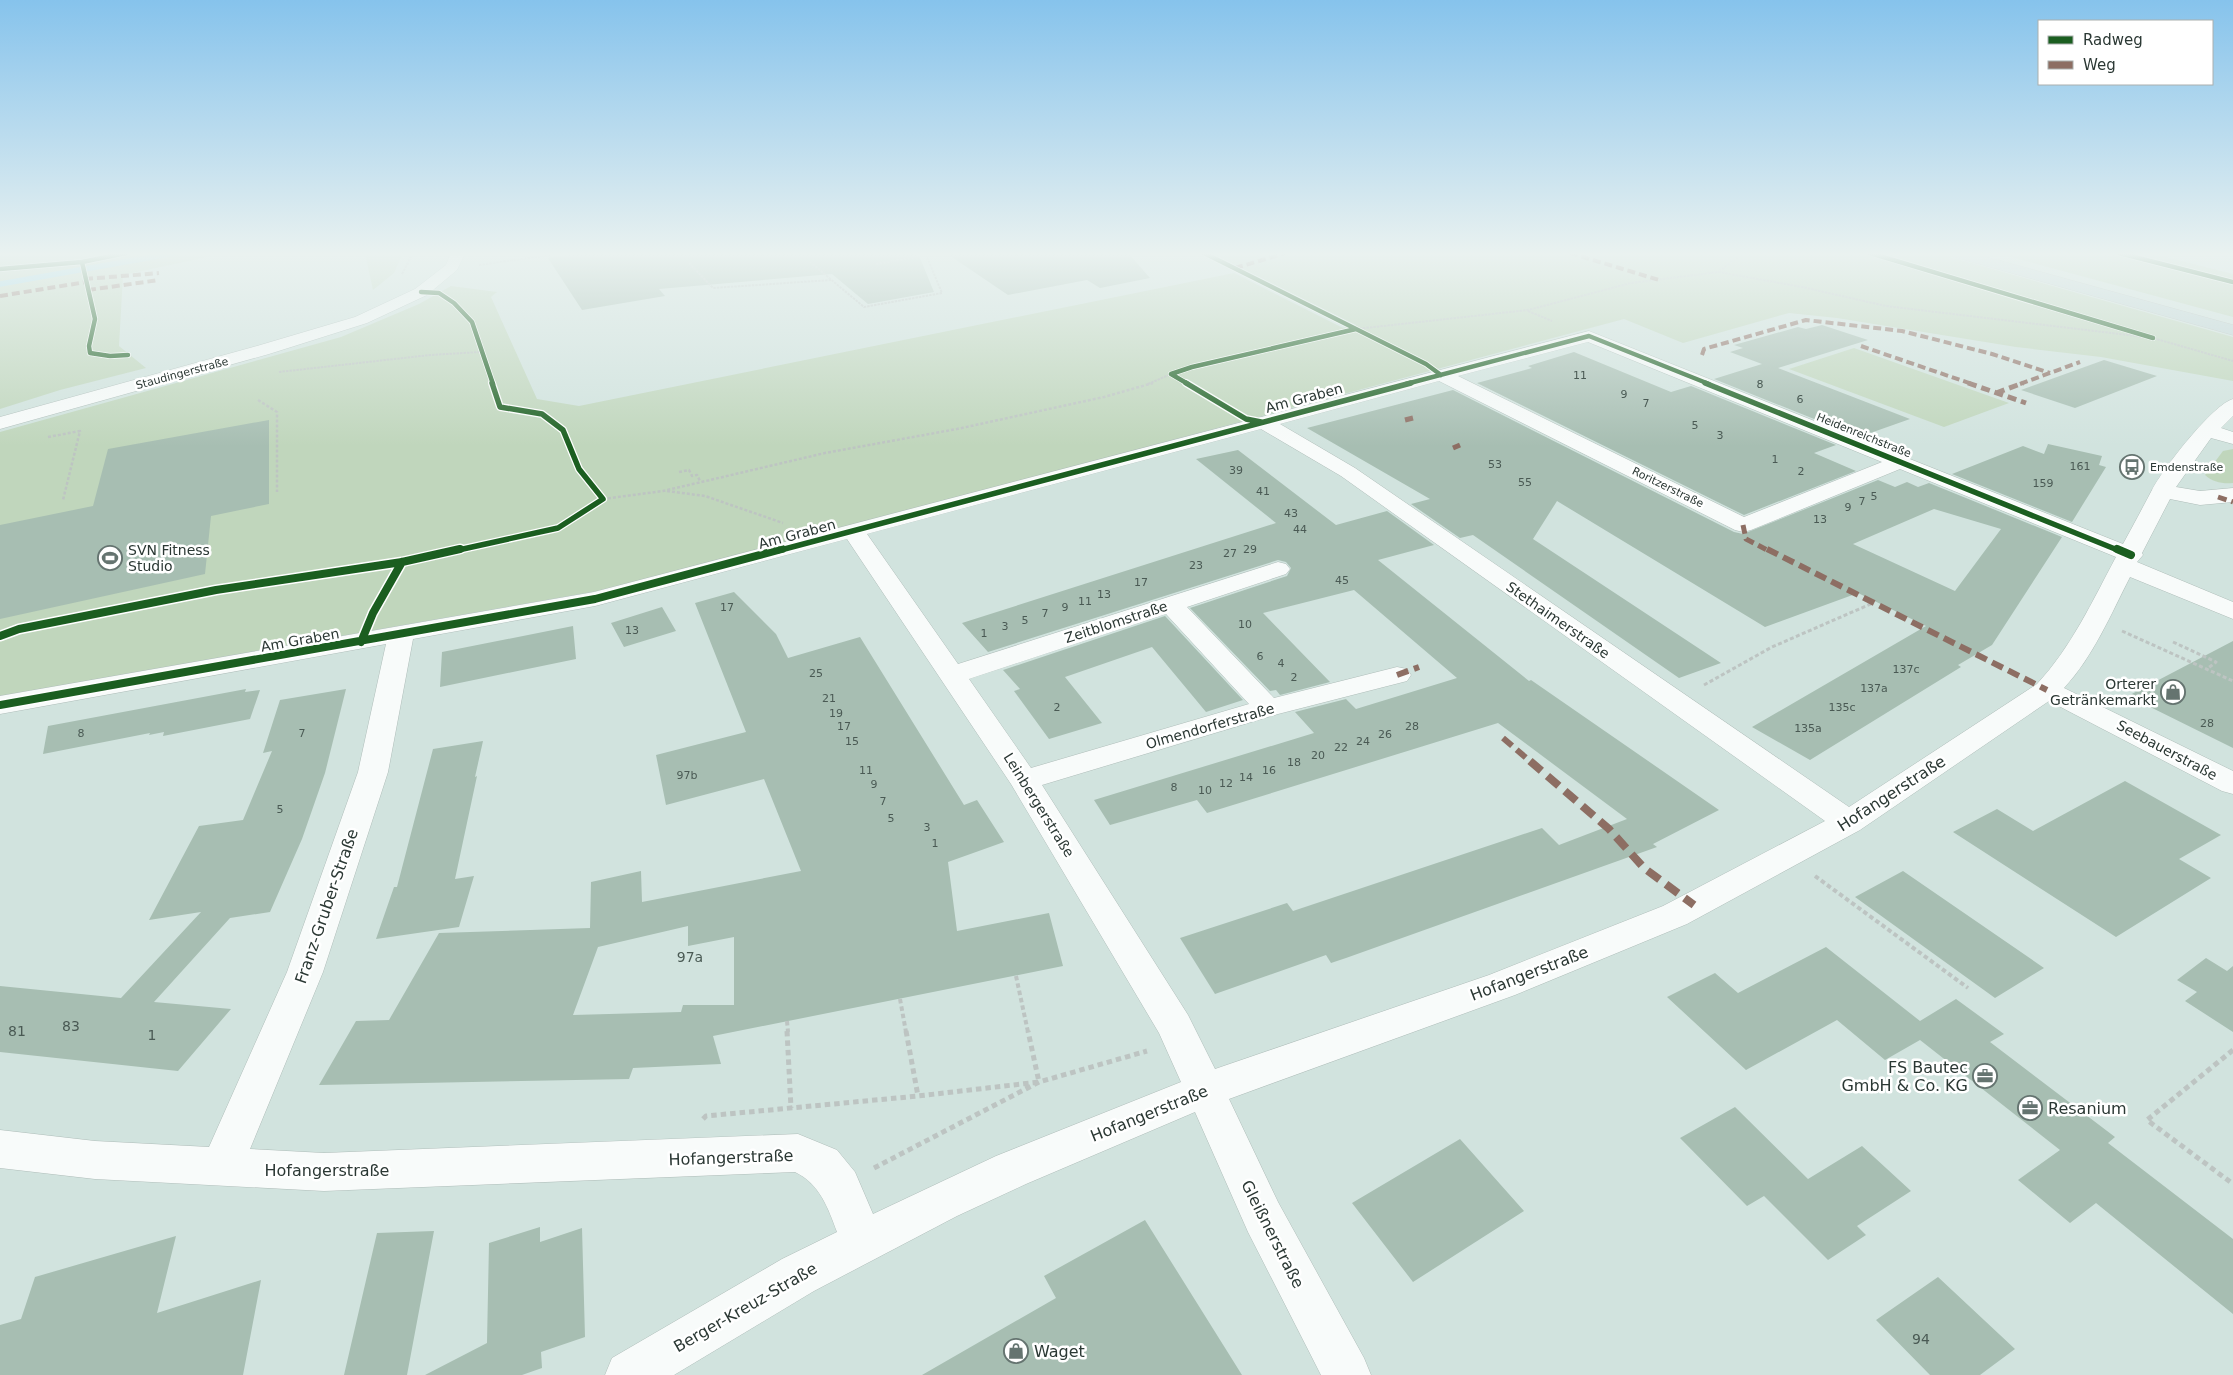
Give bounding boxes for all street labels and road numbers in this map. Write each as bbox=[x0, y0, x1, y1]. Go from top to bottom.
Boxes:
street label: Staudingerstraße bbox=[134, 355, 230, 392]
street label: Am Graben bbox=[1264, 380, 1344, 416]
street label: Heidenreichstraße bbox=[1815, 411, 1913, 460]
street label: Roritzerstraße bbox=[1630, 465, 1706, 510]
street label: Am Graben bbox=[757, 516, 837, 552]
street label: Stethaimerstraße bbox=[1503, 578, 1613, 662]
street label: Zeitblomstraße bbox=[1063, 598, 1169, 646]
street label: Am Graben bbox=[260, 625, 340, 655]
street label: Olmendorferstraße bbox=[1144, 700, 1276, 752]
street label: Seebauerstraße bbox=[2114, 717, 2220, 783]
street label: Leinbergerstraße bbox=[1000, 750, 1078, 860]
street label: Hofangerstraße bbox=[1834, 751, 1949, 835]
street label: Franz-Gruber-Straße bbox=[291, 826, 362, 986]
street label: Hofangerstraße bbox=[1467, 942, 1591, 1005]
street label: Hofangerstraße bbox=[1088, 1081, 1211, 1146]
street label: Hofangerstraße bbox=[668, 1146, 794, 1169]
street label: Hofangerstraße bbox=[265, 1161, 389, 1180]
street label: Gleißnerstraße bbox=[1237, 1177, 1308, 1291]
street label: Berger-Kreuz-Straße bbox=[670, 1259, 820, 1356]

